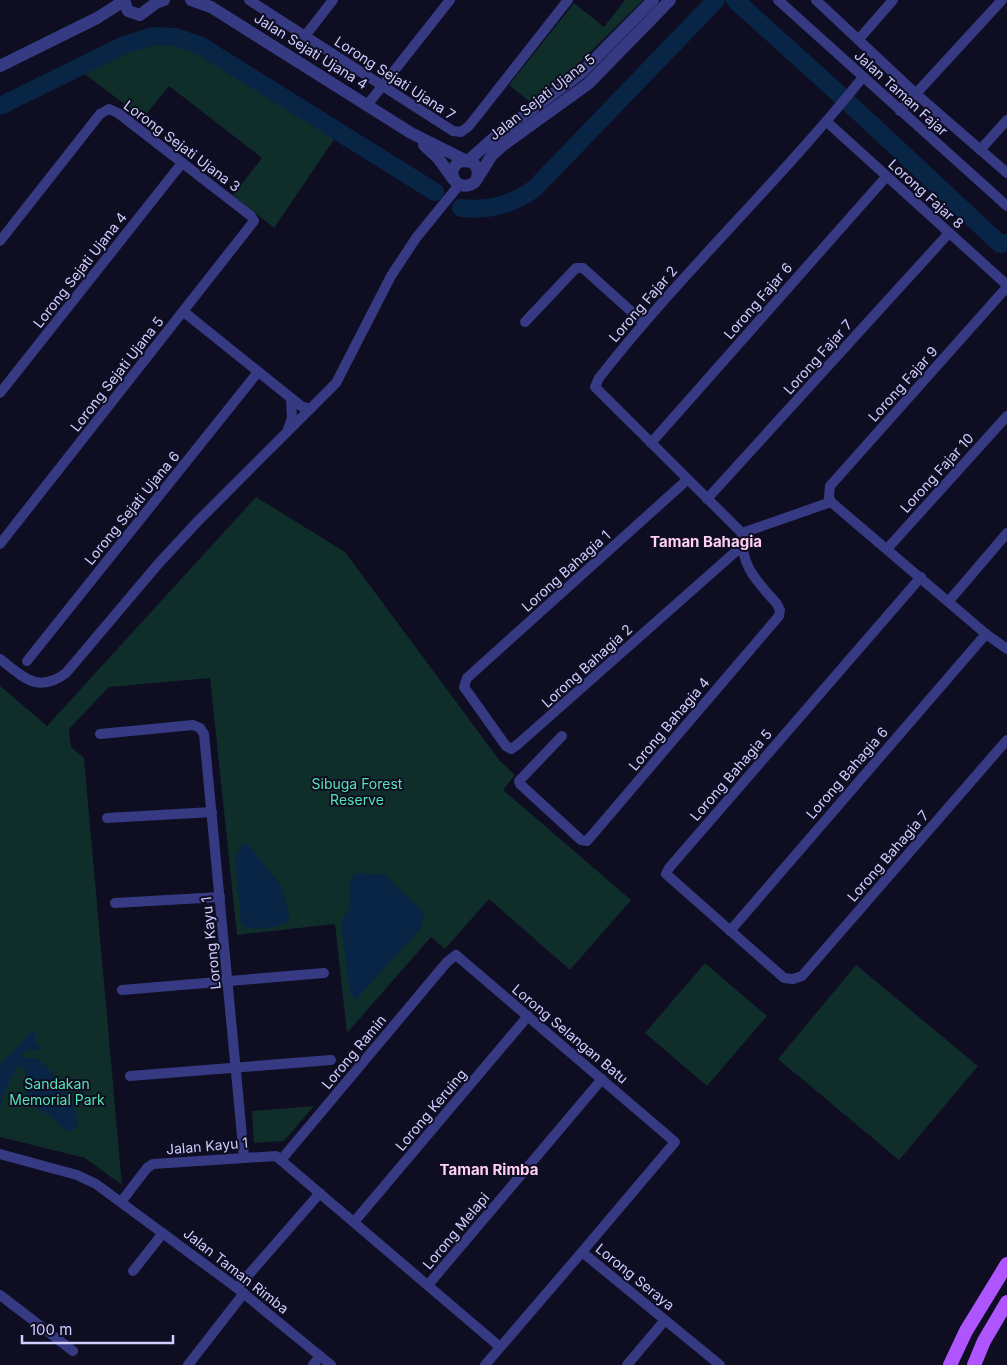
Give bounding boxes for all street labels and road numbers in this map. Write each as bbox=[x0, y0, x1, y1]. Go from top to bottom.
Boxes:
street label: Jalan Sejati Ujana 4 bbox=[251, 9, 371, 92]
street label: Lorong Sejati Ujana 7 bbox=[332, 32, 459, 123]
street label: Jalan Taman Fajar bbox=[851, 46, 952, 139]
street label: Jalan Sejati Ujana 5 bbox=[485, 50, 598, 143]
street label: Lorong Sejati Ujana 3 bbox=[121, 96, 244, 195]
street label: Lorong Fajar 8 bbox=[885, 155, 967, 232]
street label: Lorong Sejati Ujana 4 bbox=[29, 209, 130, 331]
street label: Lorong Fajar 6 bbox=[720, 259, 795, 342]
street label: Lorong Fajar 2 bbox=[605, 262, 680, 345]
street label: Lorong Sejati Ujana 5 bbox=[66, 313, 167, 435]
street label: Lorong Fajar 7 bbox=[780, 316, 856, 398]
street label: Lorong Fajar 9 bbox=[864, 343, 941, 425]
street label: Lorong Fajar 10 bbox=[896, 429, 977, 516]
street label: Lorong Sejati Ujana 6 bbox=[81, 447, 183, 568]
street label: Lorong Bahagia 1 bbox=[518, 526, 613, 615]
street label: Lorong Bahagia 2 bbox=[538, 620, 635, 711]
street label: Lorong Bahagia 4 bbox=[625, 674, 713, 774]
street label: Lorong Bahagia 6 bbox=[802, 723, 891, 822]
street label: Lorong Bahagia 5 bbox=[686, 725, 775, 824]
street label: Lorong Bahagia 7 bbox=[843, 806, 932, 905]
street label: Lorong Kayu 1 bbox=[197, 896, 224, 990]
street label: Lorong Selangan Batu bbox=[509, 980, 632, 1087]
street label: Lorong Ramin bbox=[318, 1011, 389, 1092]
street label: Lorong Keruing bbox=[392, 1065, 470, 1154]
street label: Jalan Kayu 1 bbox=[165, 1133, 249, 1158]
street label: Lorong Melapi bbox=[419, 1189, 493, 1272]
street label: Jalan Taman Rimba bbox=[180, 1224, 292, 1317]
street label: Lorong Seraya bbox=[593, 1240, 678, 1314]

